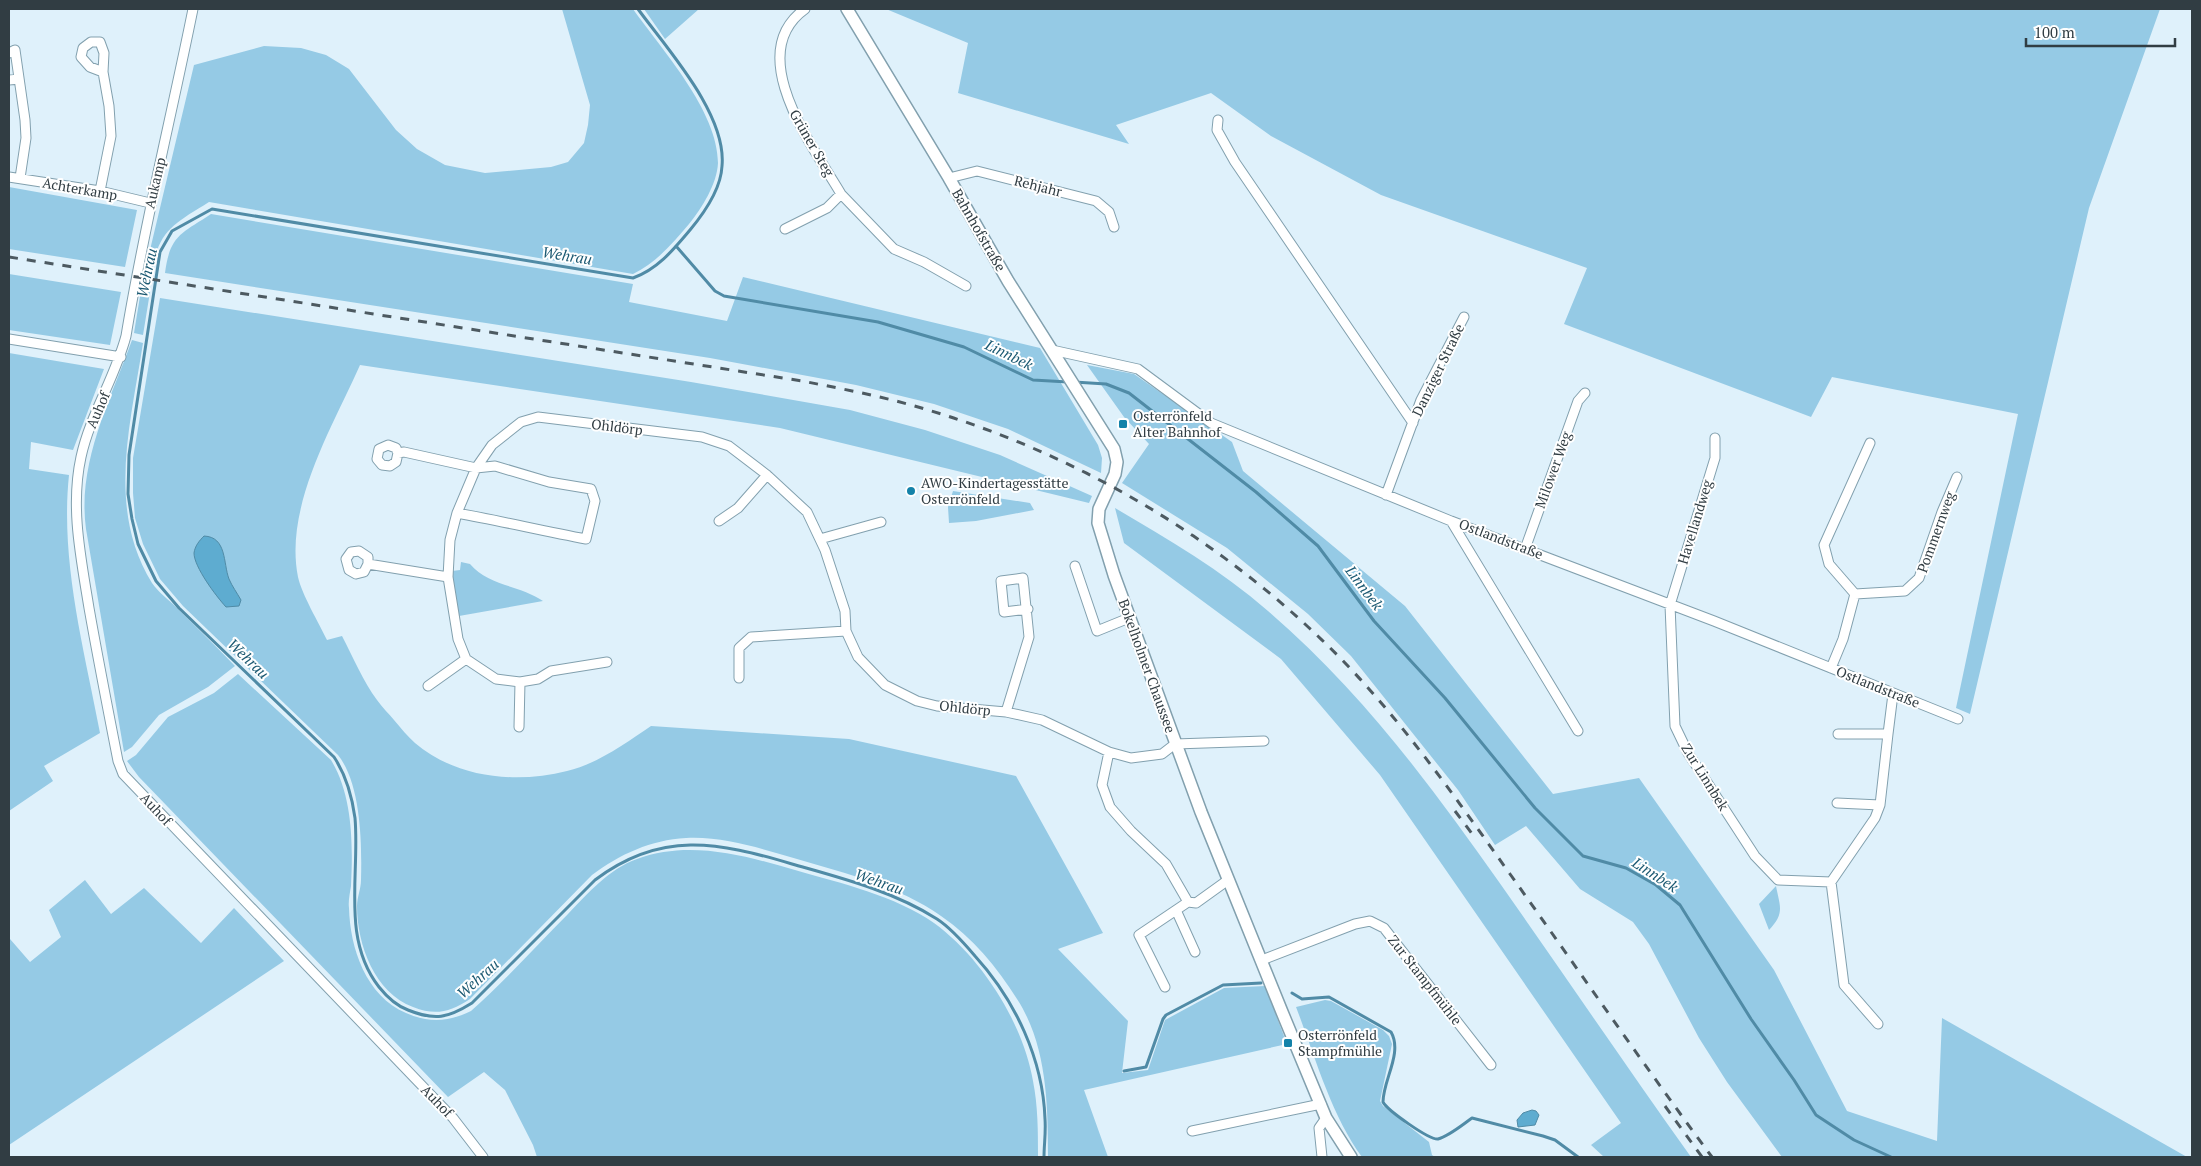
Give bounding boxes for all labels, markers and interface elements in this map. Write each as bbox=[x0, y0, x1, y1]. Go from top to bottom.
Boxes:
scale bar bbox=[2026, 15, 2175, 47]
text: 100 m bbox=[2034, 22, 2075, 42]
street label: Grüner Steg bbox=[786, 106, 840, 180]
street label: Aukamp bbox=[139, 155, 170, 210]
street label: Rehjahr bbox=[1012, 170, 1065, 201]
street label: Achterkamp bbox=[41, 173, 119, 204]
street label: Bahnhofstraße bbox=[948, 185, 1011, 275]
water label: Wehrau bbox=[541, 241, 594, 269]
water label: Wehrau bbox=[131, 246, 161, 299]
street label: Danziger Straße bbox=[1407, 320, 1468, 419]
water label: Linnbek bbox=[981, 334, 1037, 375]
street label: Auhof bbox=[81, 387, 114, 431]
place label: Osterrönfeld Alter Bahnhof bbox=[1133, 406, 1222, 441]
street label: Ohldörp bbox=[590, 414, 644, 439]
marker: Osterrönfeld Alter Bahnhof bbox=[1117, 418, 1129, 430]
street label: Milower Weg bbox=[1530, 428, 1575, 511]
place label: AWO-Kindertagesstätte Osterrönfeld bbox=[921, 473, 1068, 508]
street label: Havellandweg bbox=[1673, 477, 1717, 566]
marker: AWO-Kindertagesstätte Osterrönfeld bbox=[905, 485, 917, 497]
street label: Pommernweg bbox=[1912, 488, 1959, 575]
street label: Ostlandstraße bbox=[1456, 514, 1546, 563]
water label: Linnbek bbox=[1341, 560, 1389, 614]
street label: Bokelholmer Chaussee bbox=[1114, 596, 1181, 735]
water label: Wehrau bbox=[224, 634, 274, 683]
street label: Ostlandstraße bbox=[1834, 661, 1923, 712]
street label: Ohldörp bbox=[938, 695, 992, 720]
street label: Zur Linnbek bbox=[1677, 740, 1734, 815]
street label: Auhof bbox=[136, 788, 177, 830]
water label: Linnbek bbox=[1628, 851, 1683, 897]
water label: Wehrau bbox=[852, 863, 906, 899]
street label: Zur Stampfmühle bbox=[1384, 931, 1467, 1029]
water label: Wehrau bbox=[452, 954, 503, 1002]
place label: Osterrönfeld Stampfmühle bbox=[1298, 1025, 1382, 1060]
marker: Osterrönfeld Stampfmühle bbox=[1282, 1037, 1294, 1049]
street label: Auhof bbox=[417, 1080, 458, 1122]

